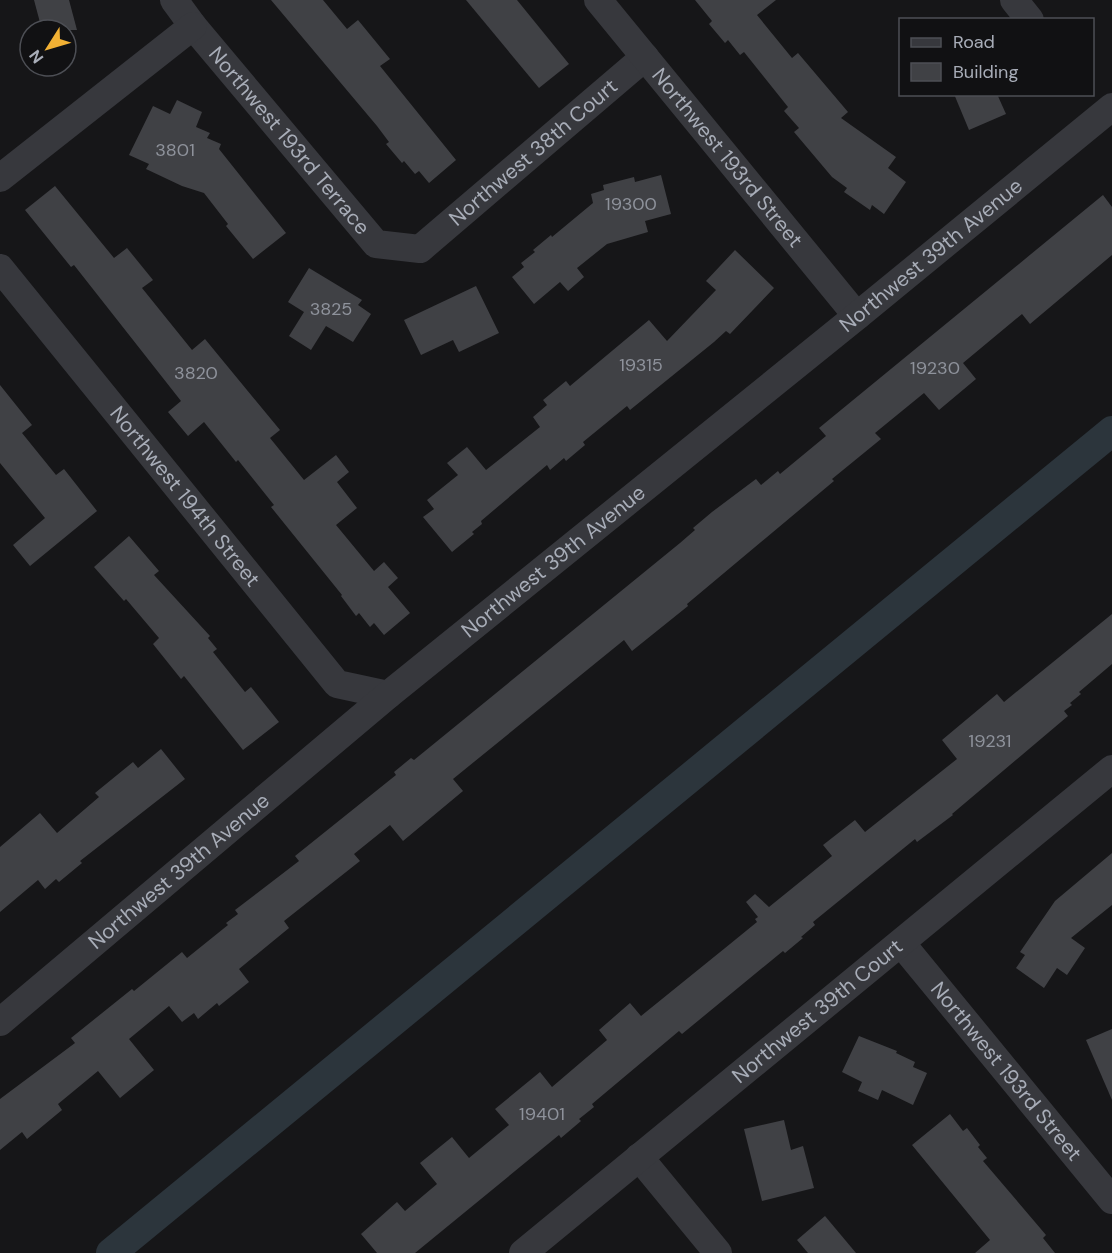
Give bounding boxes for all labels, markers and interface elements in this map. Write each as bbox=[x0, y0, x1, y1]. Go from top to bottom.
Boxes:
north arrow bbox=[18, 18, 78, 78]
legend bbox=[899, 18, 1094, 96]
text: Road bbox=[953, 30, 995, 54]
street label: Northwest 193rd Terrace bbox=[202, 41, 376, 241]
text: N bbox=[25, 46, 48, 68]
text: Building bbox=[953, 60, 1018, 84]
street label: Northwest 193rd Street bbox=[645, 62, 809, 253]
street label: Northwest 38th Court bbox=[443, 72, 623, 232]
house number: 3801 bbox=[155, 138, 195, 162]
street label: Northwest 39th Avenue bbox=[834, 172, 1028, 339]
house number: 19300 bbox=[605, 192, 657, 216]
house number: 3825 bbox=[310, 297, 352, 321]
house number: 19315 bbox=[619, 353, 663, 377]
house number: 19230 bbox=[910, 356, 960, 380]
house number: 3820 bbox=[174, 361, 218, 385]
street label: Northwest 194th Street bbox=[104, 400, 267, 592]
street label: Northwest 39th Avenue bbox=[456, 479, 651, 644]
house number: 19231 bbox=[969, 729, 1011, 753]
street label: Northwest 39th Avenue bbox=[82, 787, 276, 956]
street label: Northwest 39th Court bbox=[726, 933, 909, 1090]
street label: Northwest 193rd Street bbox=[924, 976, 1088, 1167]
house number: 19401 bbox=[519, 1102, 565, 1126]

